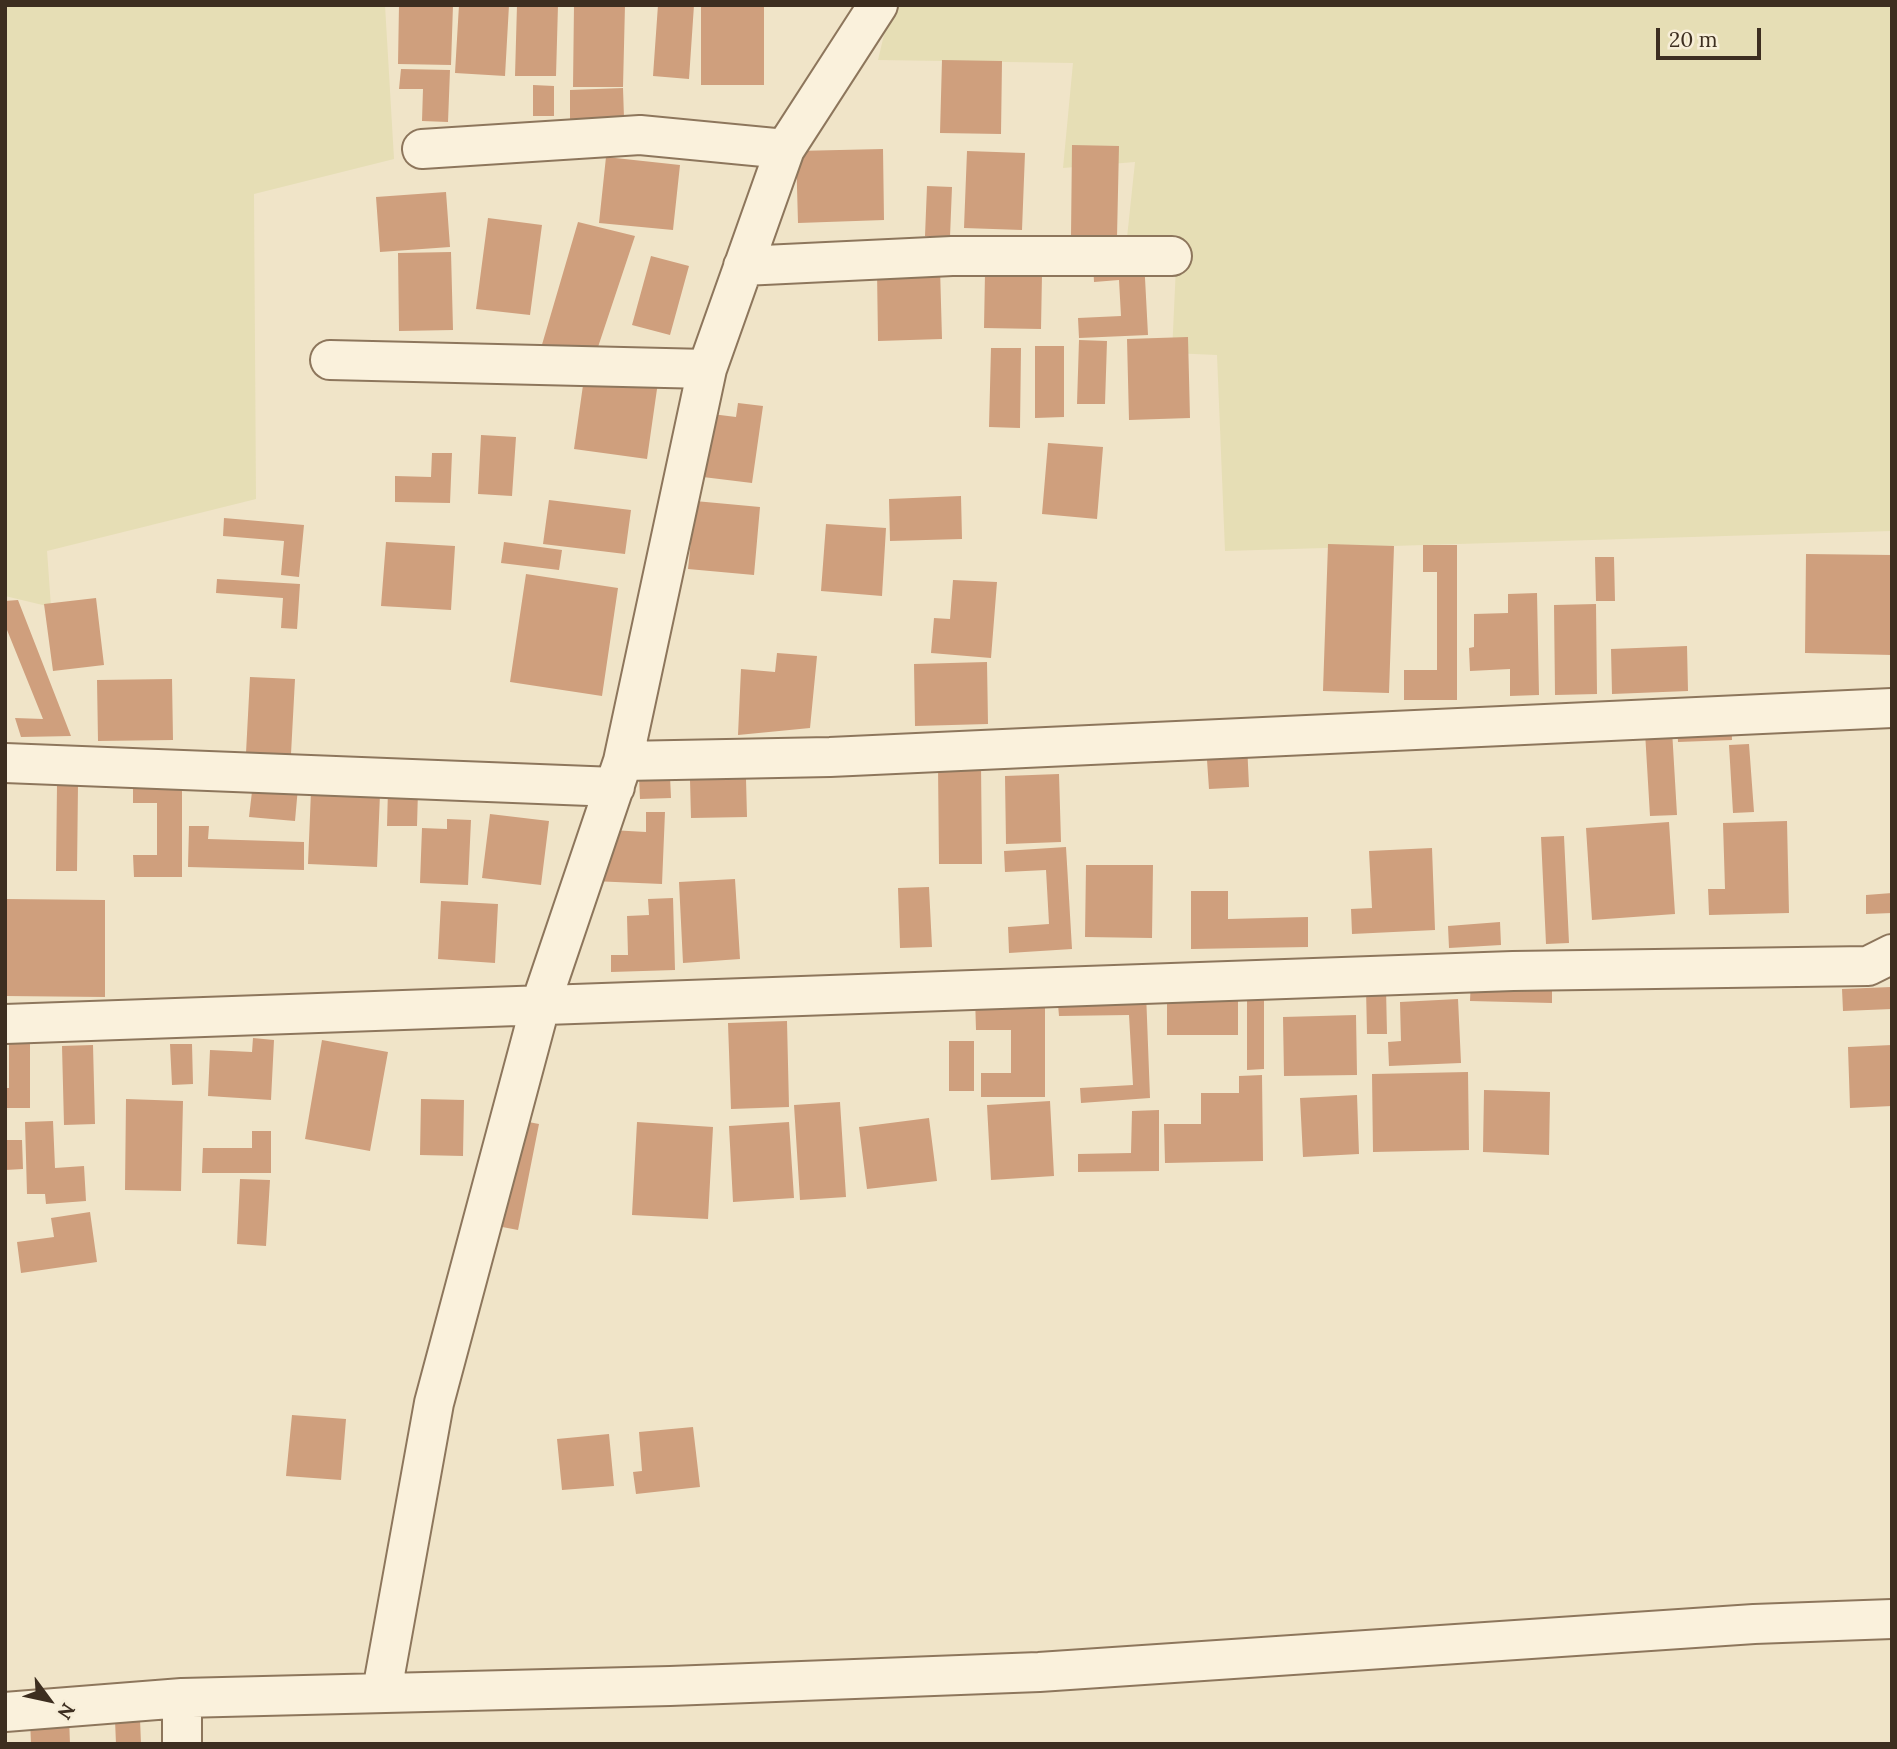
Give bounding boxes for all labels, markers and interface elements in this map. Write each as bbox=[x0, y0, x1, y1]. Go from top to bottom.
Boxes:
scale bar bbox=[1659, 14, 1764, 58]
text: 20 m bbox=[1669, 26, 1718, 53]
north arrow bbox=[14, 1665, 84, 1735]
text: N bbox=[53, 1699, 81, 1724]

